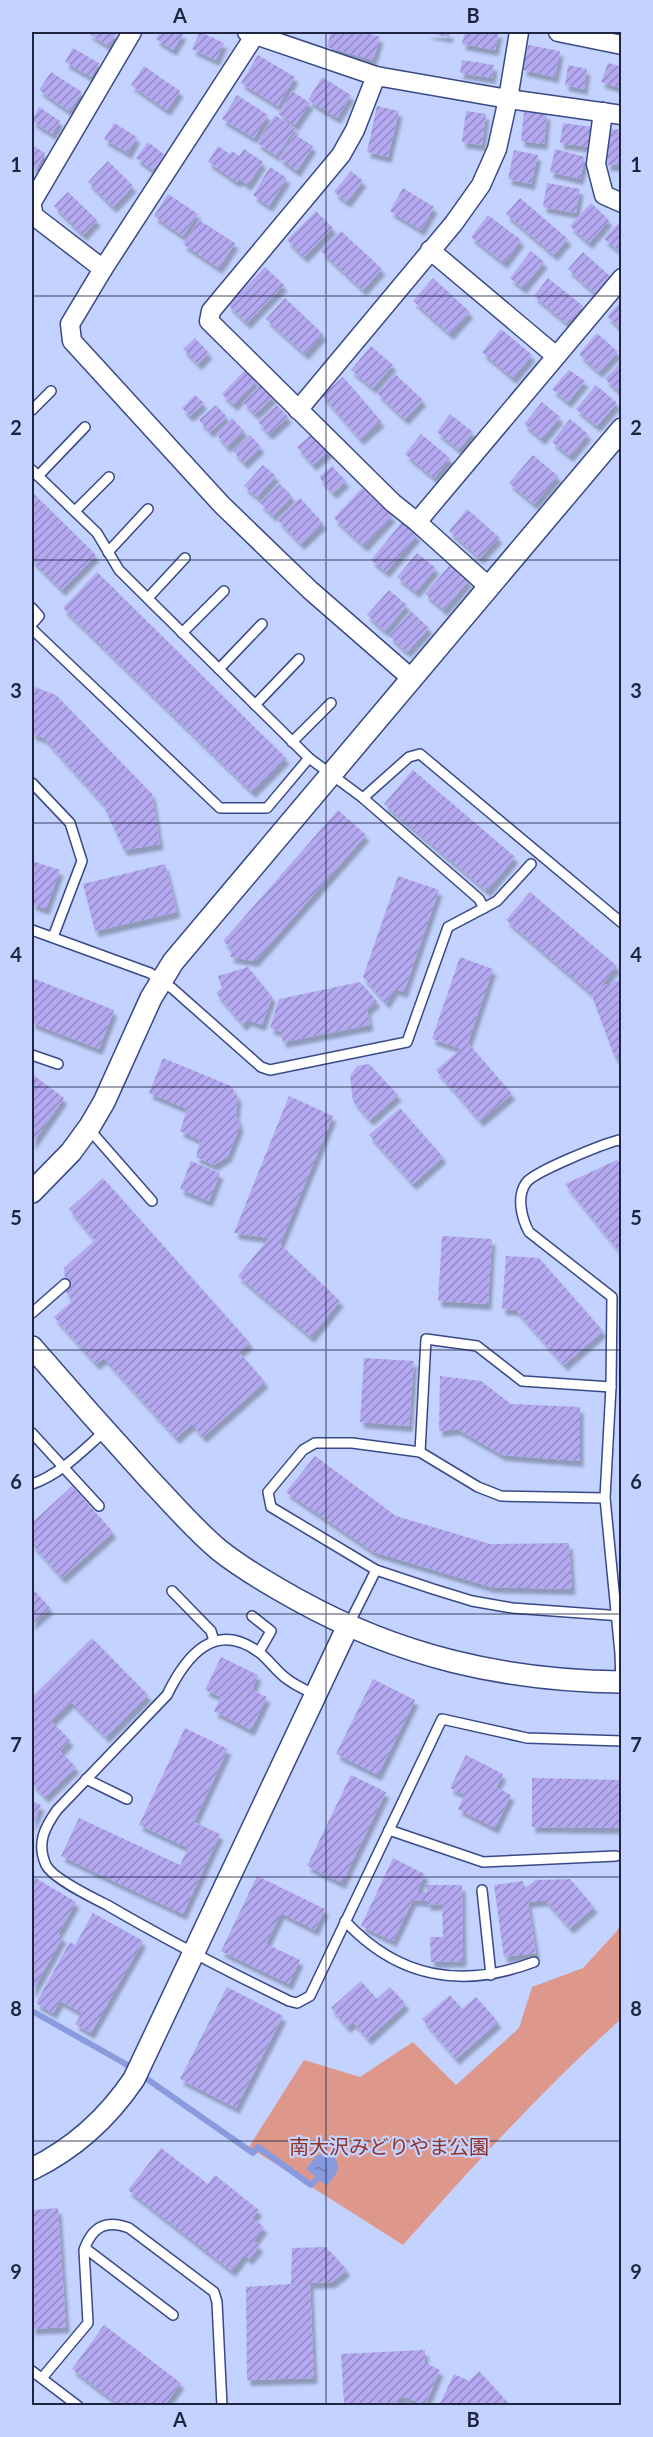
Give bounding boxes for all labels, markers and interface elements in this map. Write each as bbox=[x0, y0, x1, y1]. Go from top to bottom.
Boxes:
text: A bbox=[172, 3, 187, 27]
text: B bbox=[466, 3, 480, 27]
text: 1 bbox=[10, 152, 22, 176]
text: 1 bbox=[630, 152, 642, 176]
text: 2 bbox=[10, 415, 22, 439]
text: 2 bbox=[630, 415, 642, 439]
text: 3 bbox=[10, 678, 22, 702]
text: 3 bbox=[630, 678, 642, 702]
text: 4 bbox=[10, 942, 22, 966]
text: 4 bbox=[630, 942, 642, 966]
text: 5 bbox=[10, 1205, 22, 1229]
text: 5 bbox=[630, 1205, 642, 1229]
text: 6 bbox=[10, 1469, 22, 1493]
text: 6 bbox=[630, 1469, 642, 1493]
text: 7 bbox=[10, 1732, 22, 1756]
text: 7 bbox=[630, 1732, 642, 1756]
text: 8 bbox=[10, 1996, 22, 2020]
text: 8 bbox=[630, 1996, 642, 2020]
park label: 南大沢みどりやま公園 bbox=[289, 2134, 489, 2158]
text: 9 bbox=[10, 2259, 22, 2283]
text: 9 bbox=[630, 2259, 642, 2283]
text: A bbox=[172, 2407, 187, 2431]
text: B bbox=[466, 2407, 480, 2431]

